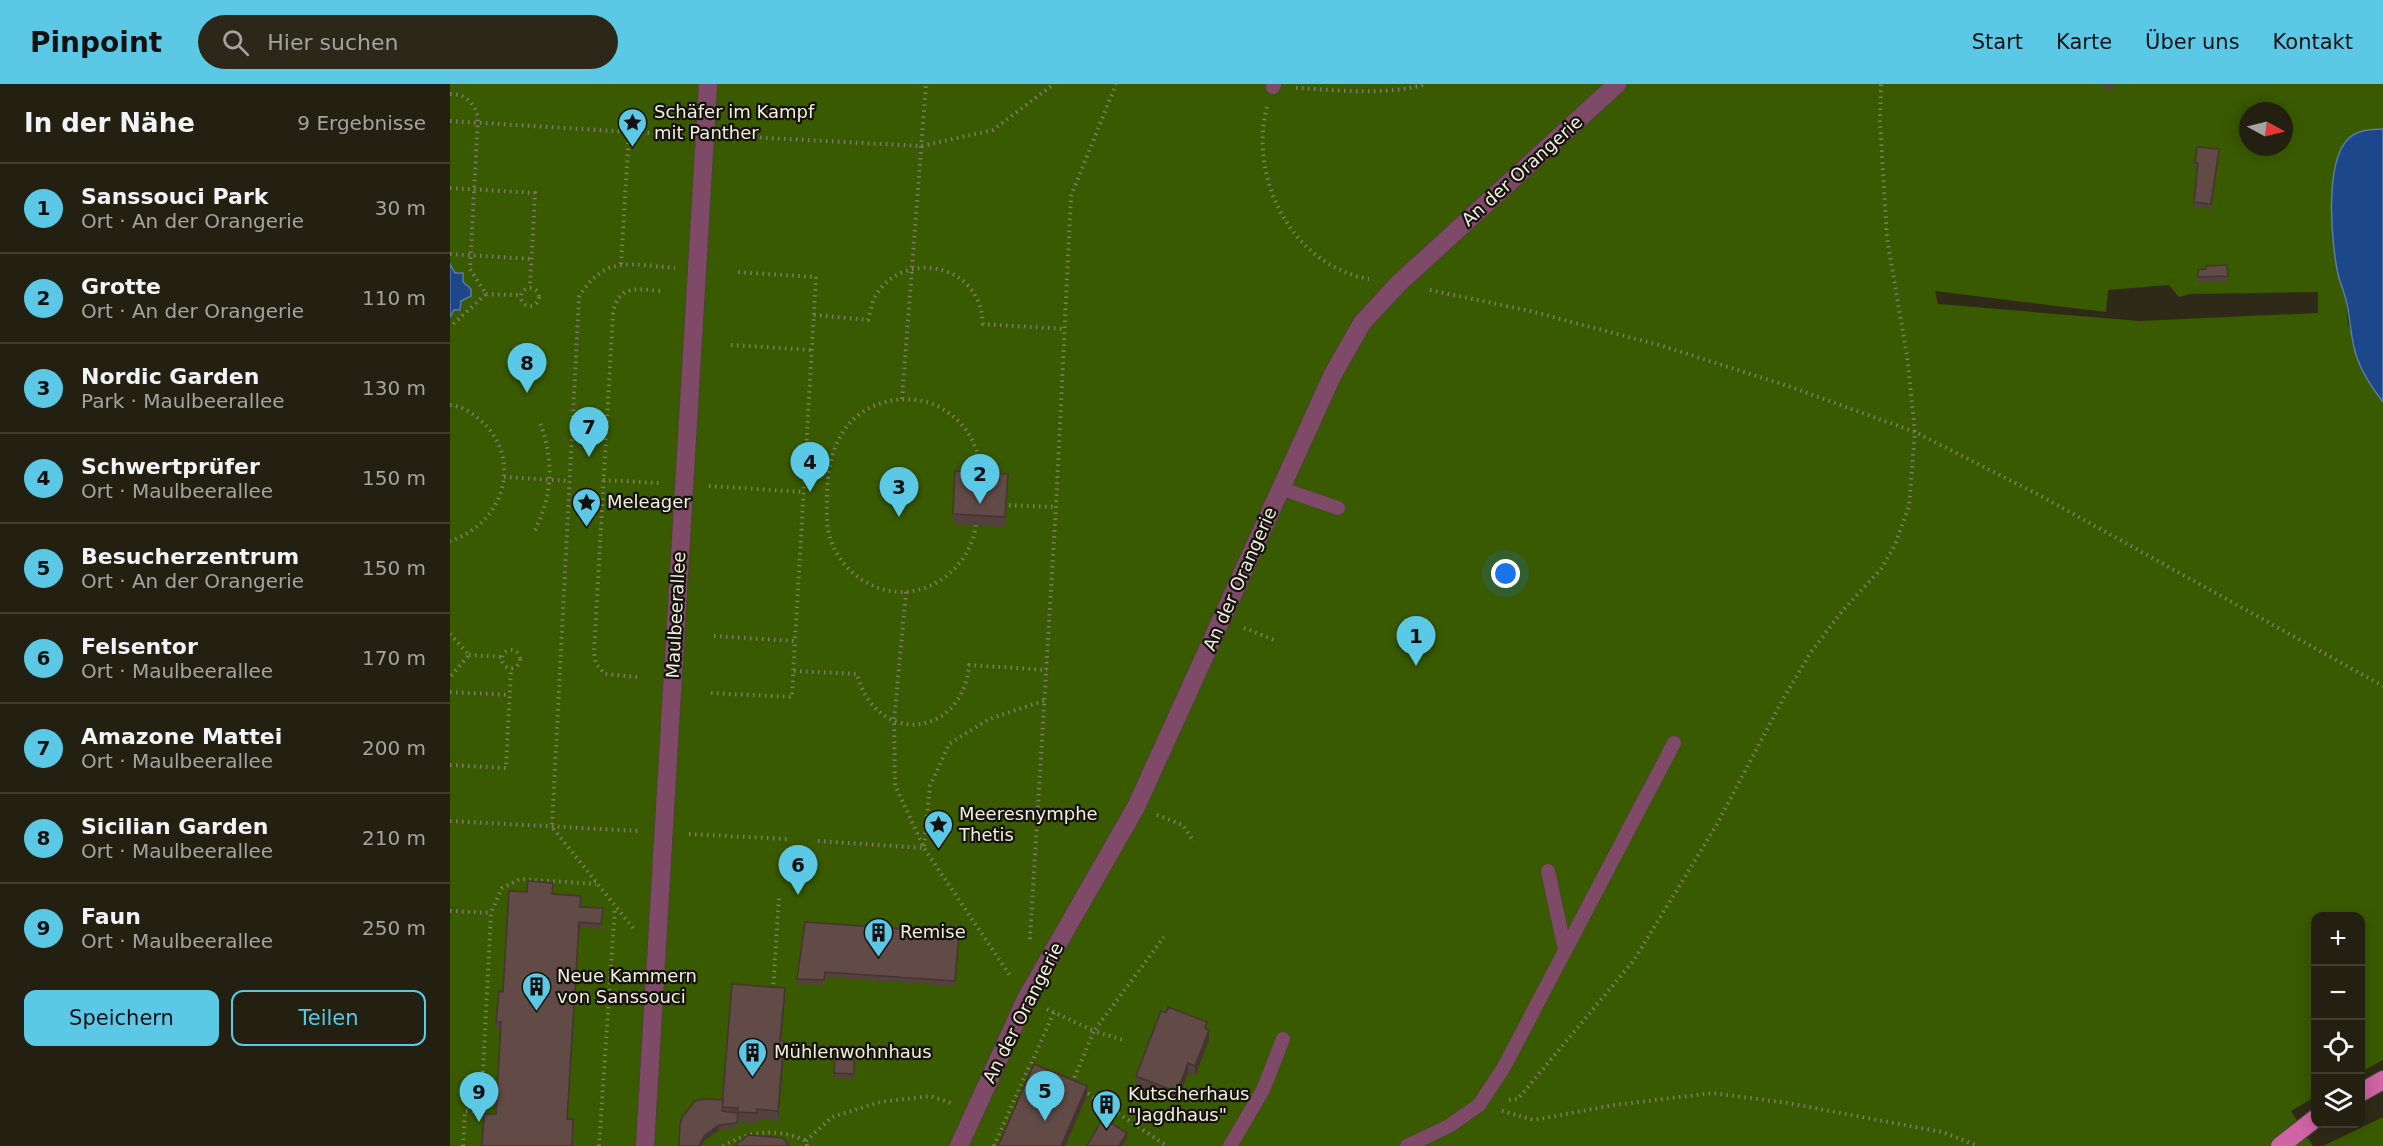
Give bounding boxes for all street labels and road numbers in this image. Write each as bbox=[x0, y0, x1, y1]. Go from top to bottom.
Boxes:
street label: An der Orangerie bbox=[1457, 111, 1586, 230]
street label: An der Orangerie bbox=[1198, 504, 1281, 654]
street label: Maulbeerallee bbox=[662, 551, 689, 679]
street label: An der Orangerie bbox=[978, 939, 1067, 1087]

